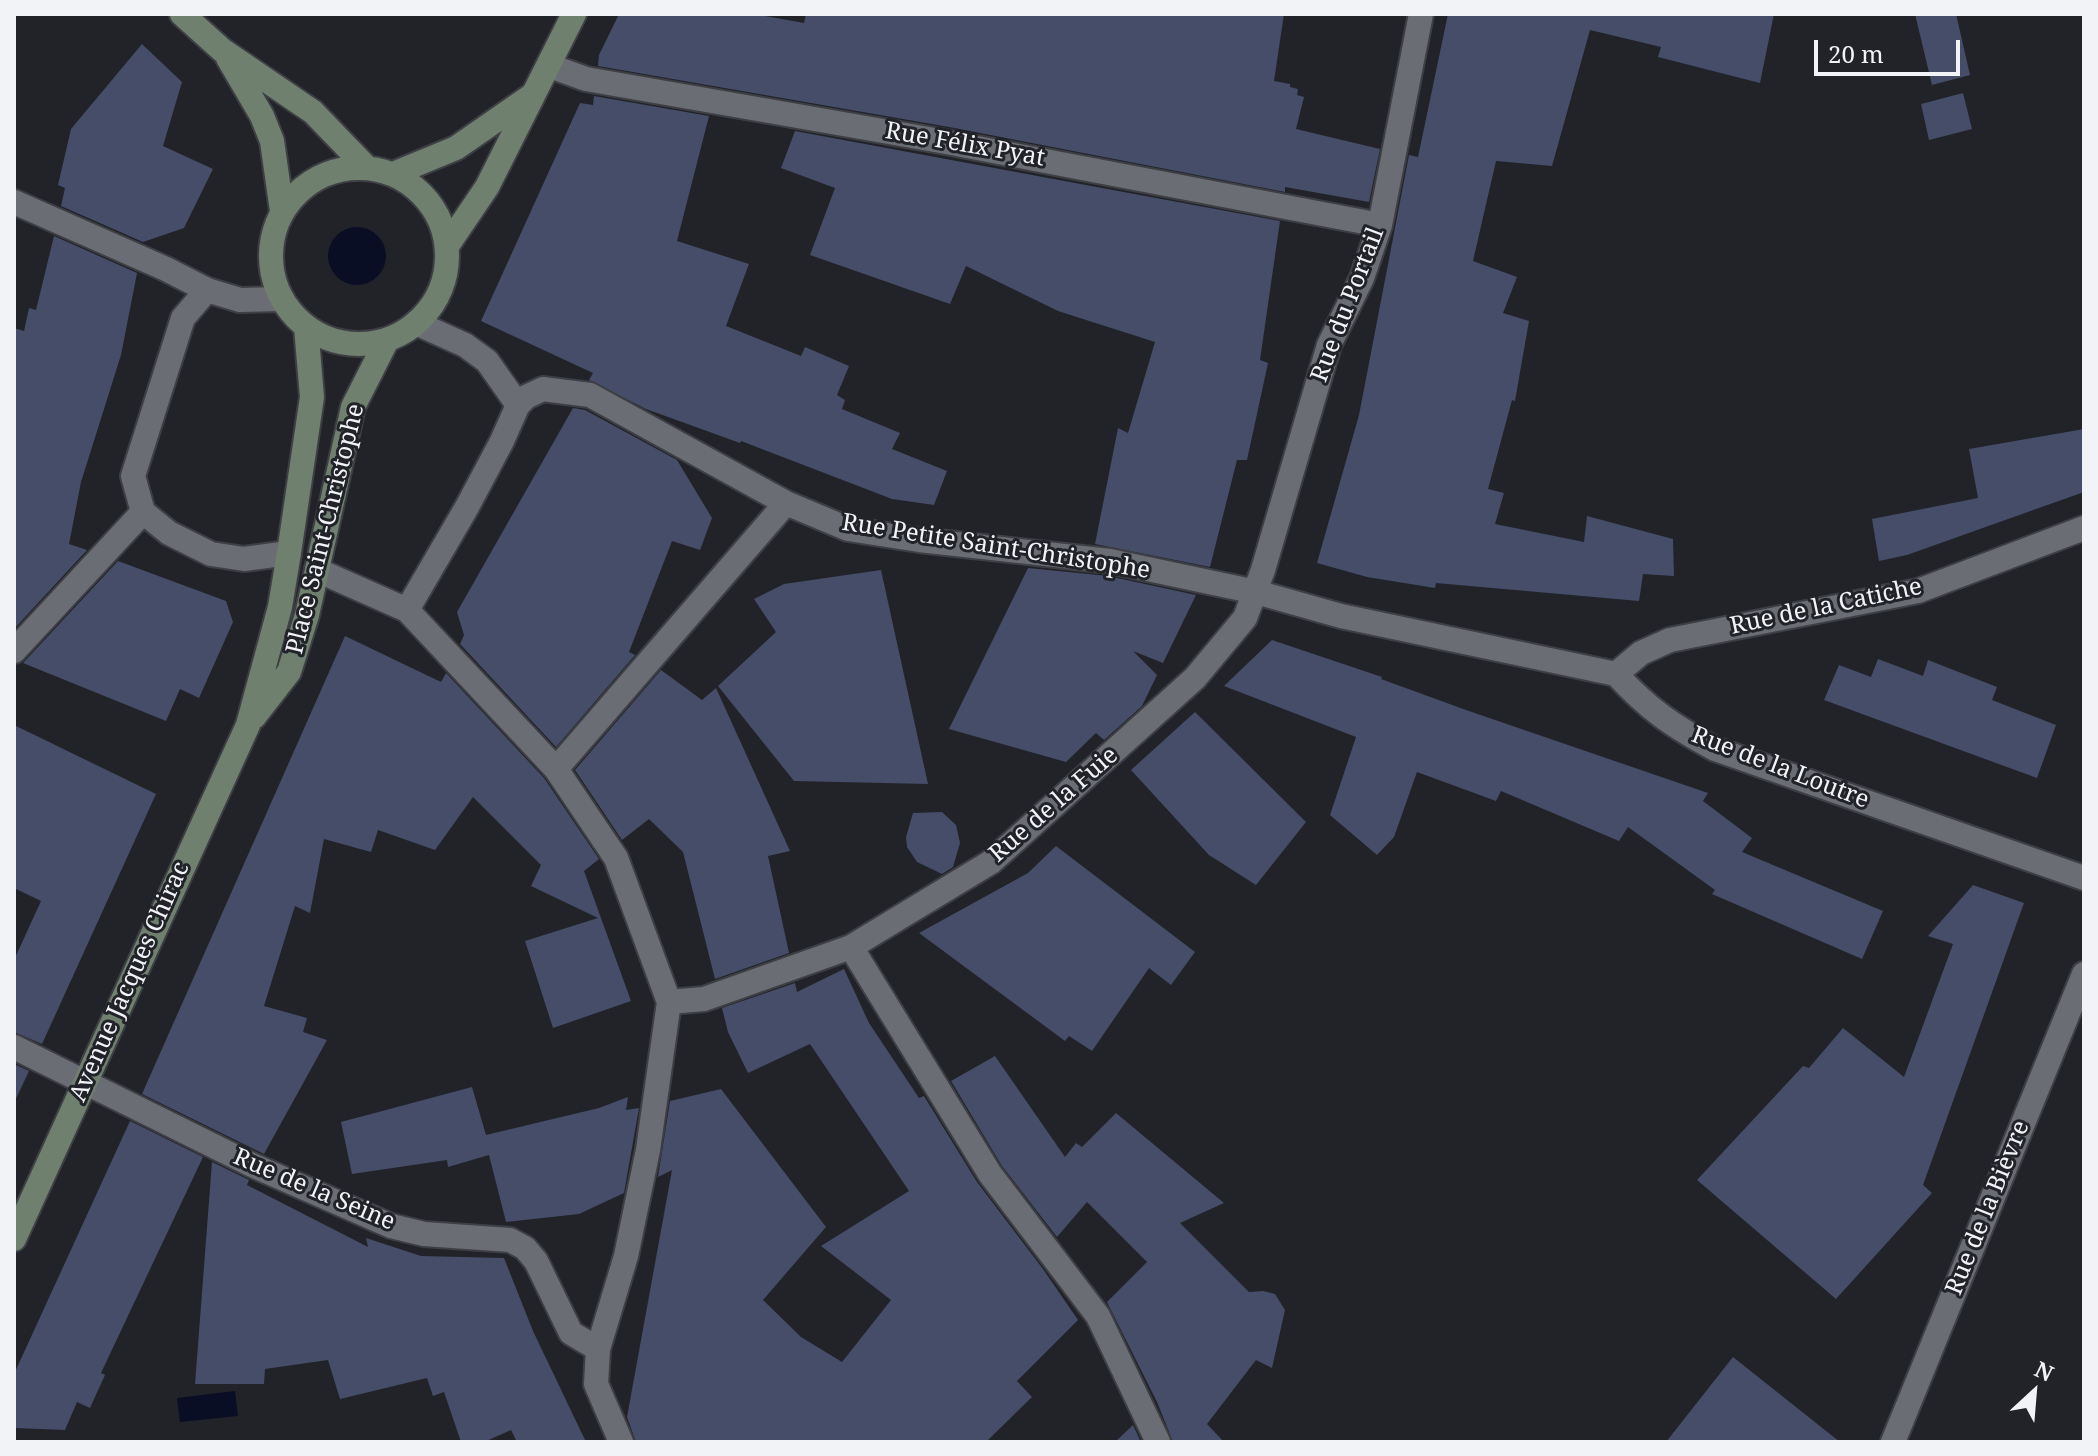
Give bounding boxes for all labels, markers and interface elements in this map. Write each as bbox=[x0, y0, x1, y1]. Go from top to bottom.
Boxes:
scale bar bbox=[1818, 24, 1964, 74]
text: 20 m bbox=[1828, 37, 1884, 70]
street label: Rue Félix Pyat bbox=[883, 117, 1047, 173]
street label: Rue du Portail bbox=[1305, 224, 1391, 386]
street label: Place Saint-Christophe bbox=[281, 401, 371, 657]
street label: Rue Petite Saint-Christophe bbox=[840, 508, 1152, 586]
street label: Rue de la Catiche bbox=[1727, 573, 1925, 641]
street label: Rue de la Loutre bbox=[1687, 721, 1873, 815]
street label: Rue de la Fuie bbox=[984, 741, 1124, 869]
street label: Avenue Jacques Chirac bbox=[64, 858, 196, 1106]
street label: Rue de la Bièvre bbox=[1940, 1117, 2036, 1299]
street label: Rue de la Seine bbox=[229, 1143, 399, 1237]
north arrow bbox=[1994, 1352, 2074, 1432]
text: N bbox=[2030, 1353, 2059, 1388]

